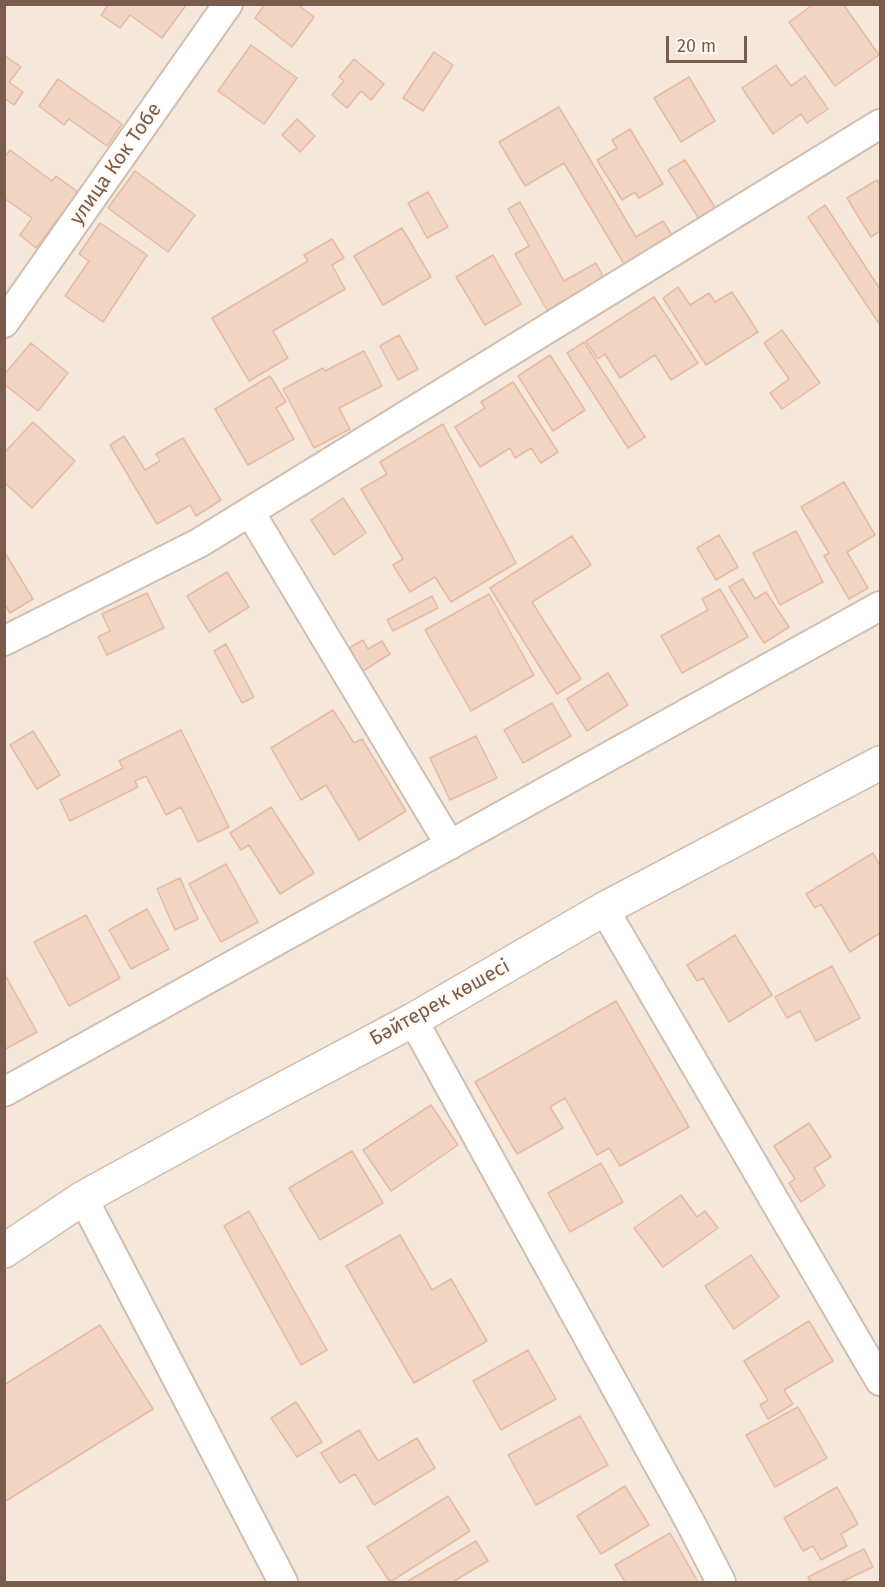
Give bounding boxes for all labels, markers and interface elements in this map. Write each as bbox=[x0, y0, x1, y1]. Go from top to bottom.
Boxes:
scale bar bbox=[669, 24, 750, 62]
text: 20 m bbox=[677, 35, 716, 57]
street label: улица Кок Тобе bbox=[65, 98, 167, 230]
street label: Бәйтерек көшесі bbox=[366, 955, 514, 1051]

